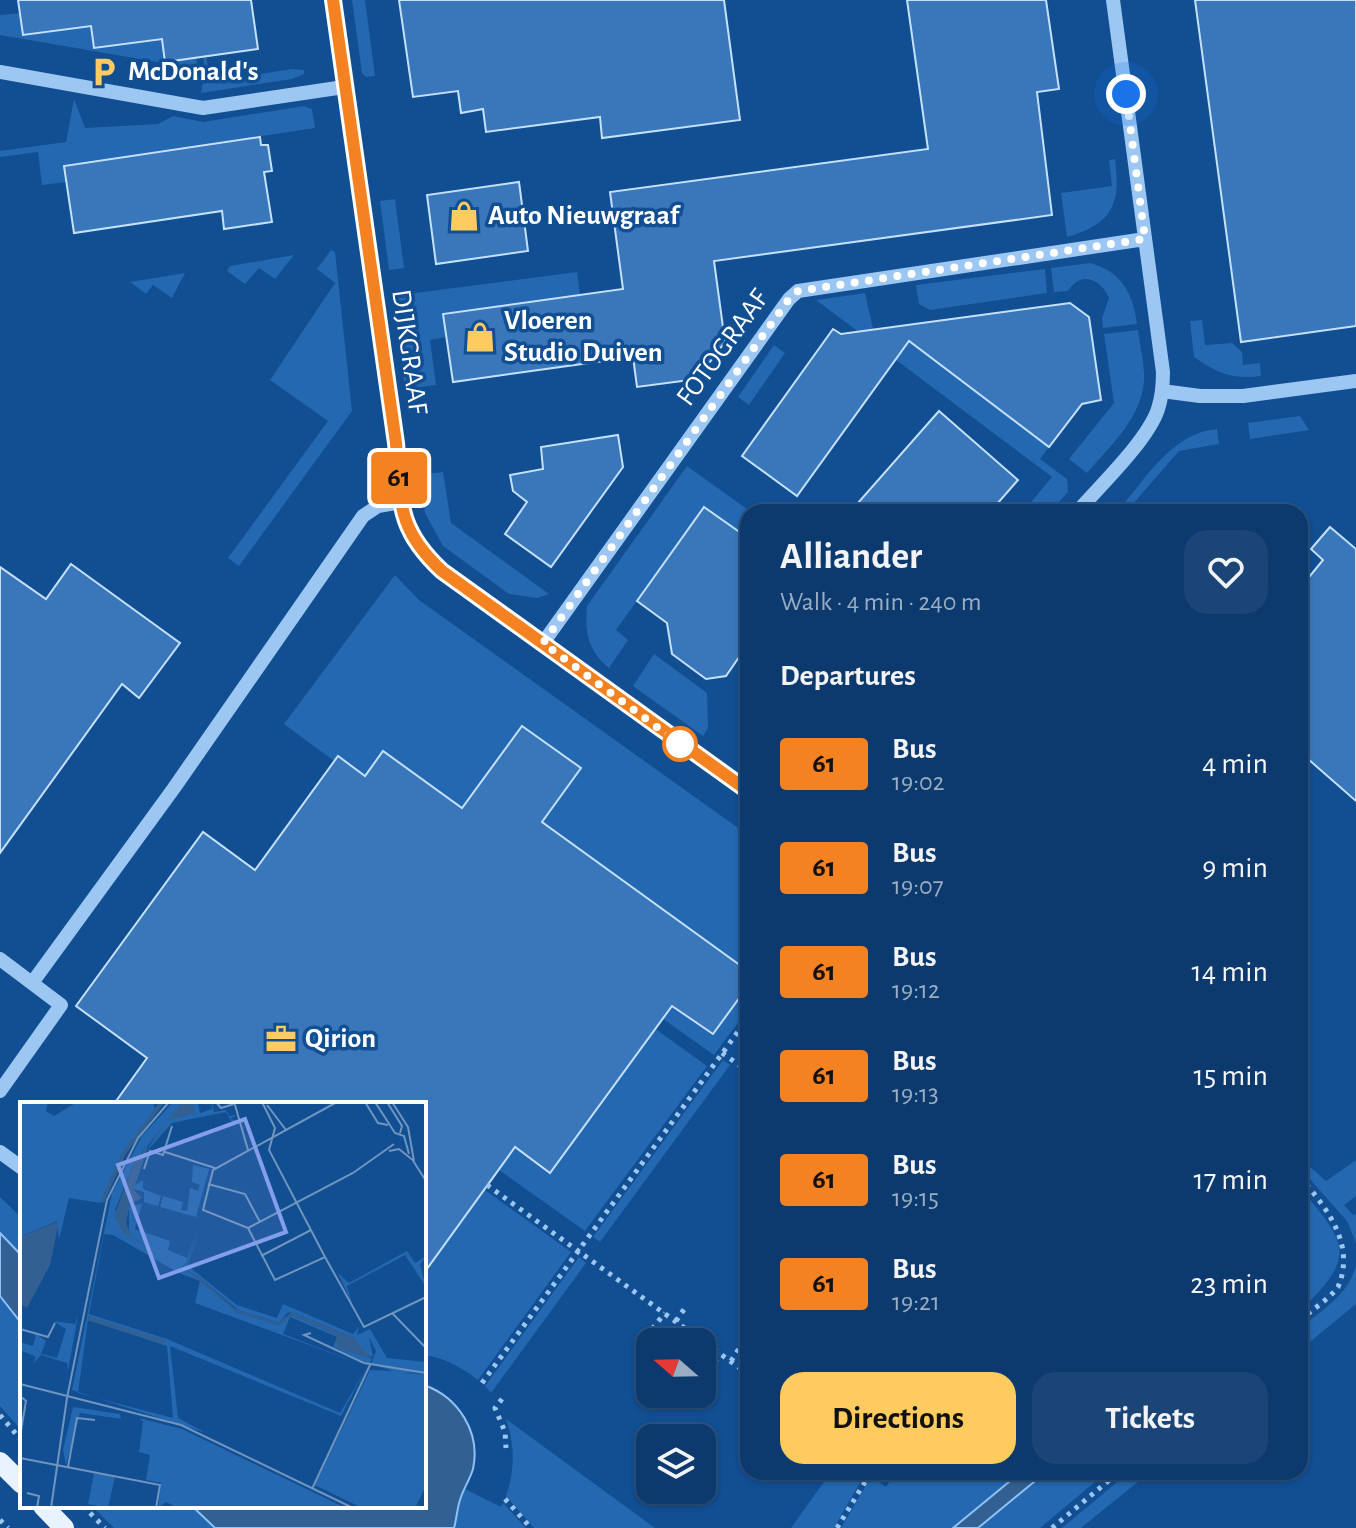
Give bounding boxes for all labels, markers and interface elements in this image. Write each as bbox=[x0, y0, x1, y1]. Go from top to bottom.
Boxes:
parking icon: McDonald's bbox=[87, 55, 121, 89]
place label: McDonald's bbox=[128, 58, 258, 86]
your location bbox=[1106, 74, 1146, 114]
shop icon: Auto Nieuwgraaf bbox=[447, 199, 481, 233]
place label: Auto Nieuwgraaf bbox=[488, 202, 681, 230]
street label: FOTOGRAAF bbox=[672, 284, 775, 411]
street label: DIJKGRAAF bbox=[386, 288, 432, 417]
place label: Vloeren Studio Duiven bbox=[504, 307, 663, 367]
shop icon: Vloeren Studio Duiven bbox=[463, 320, 497, 354]
line badge: 61 bbox=[363, 452, 435, 504]
text: 61 bbox=[387, 464, 411, 492]
button: heart bbox=[1184, 530, 1268, 614]
text: Alliander bbox=[780, 538, 922, 576]
text: Walk · 4 min · 240 m bbox=[780, 589, 982, 615]
text: Departures bbox=[780, 661, 916, 691]
unlabelled marker bbox=[663, 727, 697, 761]
text: Bus bbox=[892, 734, 937, 764]
text: 4 min bbox=[1202, 749, 1268, 779]
text: 61 bbox=[812, 750, 836, 778]
text: 19:02 bbox=[892, 769, 945, 795]
text: Bus bbox=[892, 838, 937, 868]
text: 9 min bbox=[1202, 853, 1268, 883]
text: 61 bbox=[812, 854, 836, 882]
text: 19:07 bbox=[892, 873, 944, 899]
text: Bus bbox=[892, 942, 937, 972]
text: 14 min bbox=[1192, 957, 1268, 987]
text: 61 bbox=[812, 958, 836, 986]
text: 19:12 bbox=[892, 977, 940, 1003]
office icon: Qirion bbox=[264, 1022, 298, 1056]
place label: Qirion bbox=[305, 1025, 376, 1053]
text: Bus bbox=[892, 1046, 937, 1076]
text: 15 min bbox=[1193, 1061, 1268, 1091]
text: 61 bbox=[812, 1062, 836, 1090]
text: 19:13 bbox=[892, 1081, 939, 1107]
inset map bbox=[20, 1102, 426, 1508]
text: Bus bbox=[892, 1150, 937, 1180]
text: 17 min bbox=[1193, 1165, 1268, 1195]
text: 61 bbox=[812, 1166, 836, 1194]
text: 19:15 bbox=[892, 1185, 939, 1211]
text: Bus bbox=[892, 1254, 937, 1284]
text: 23 min bbox=[1190, 1269, 1268, 1299]
text: 61 bbox=[812, 1270, 836, 1298]
text: 19:21 bbox=[892, 1289, 940, 1315]
north arrow bbox=[636, 1328, 716, 1408]
map controls bbox=[636, 1328, 716, 1504]
button: Directions bbox=[780, 1372, 1016, 1464]
button: Tickets bbox=[1032, 1372, 1268, 1464]
button: layers bbox=[636, 1424, 716, 1504]

